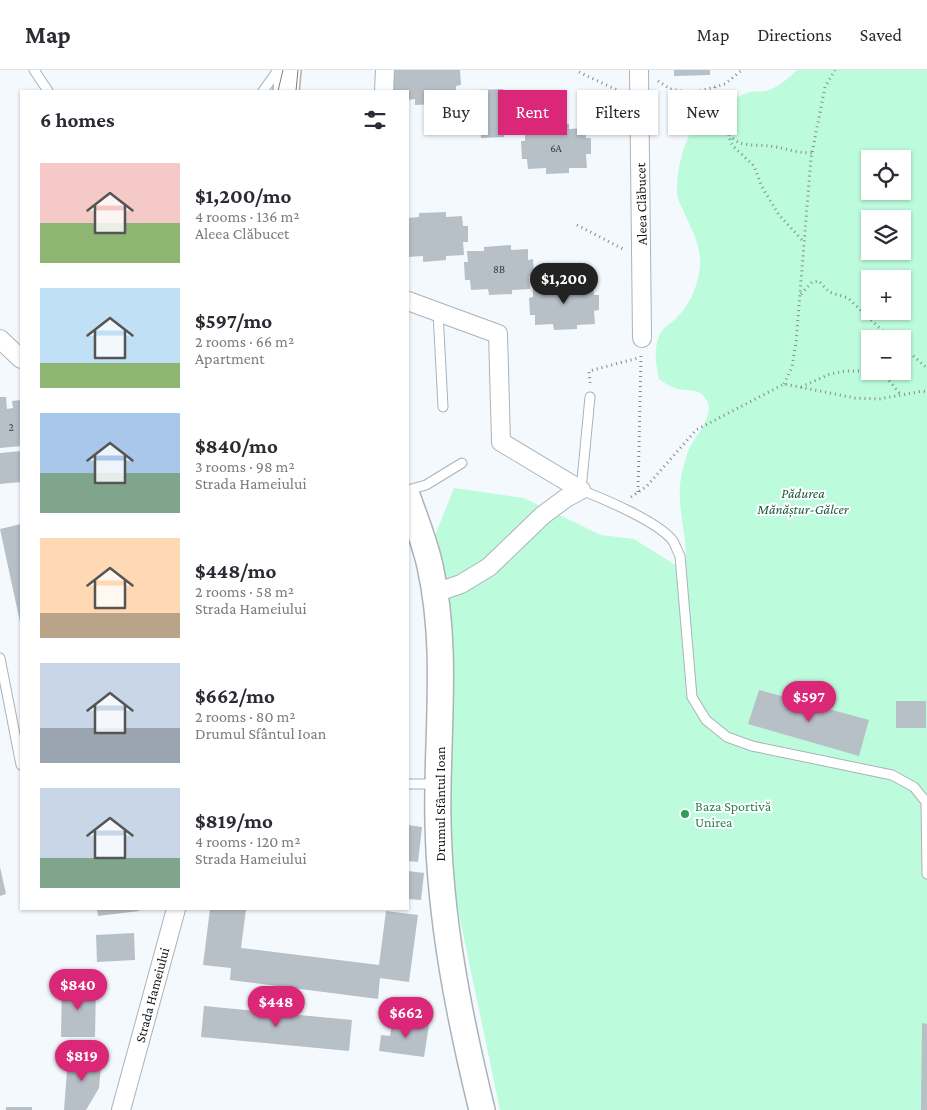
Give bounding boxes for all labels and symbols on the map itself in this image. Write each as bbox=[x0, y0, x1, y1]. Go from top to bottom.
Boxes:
house number: 6A bbox=[550, 142, 563, 154]
street label: Aleea Clăbucet bbox=[632, 162, 650, 245]
pin: $1,200 bbox=[523, 262, 605, 305]
house number: 8B bbox=[493, 263, 505, 275]
house number: 2 bbox=[8, 421, 14, 433]
park label: Pădurea Mănăștur-Gălcer bbox=[756, 485, 850, 518]
pin: $597 bbox=[779, 680, 839, 723]
street label: Drumul Sfântul Ioan bbox=[432, 746, 448, 861]
place label: Baza Sportivă Unirea bbox=[695, 798, 772, 830]
marker: Baza Sportivă Unirea bbox=[679, 808, 691, 820]
street label: Strada Hameiului bbox=[132, 945, 172, 1044]
pin: $840 bbox=[48, 968, 108, 1011]
pin: $448 bbox=[246, 986, 306, 1028]
pin: $662 bbox=[376, 996, 436, 1039]
pin: $819 bbox=[52, 1040, 112, 1082]

